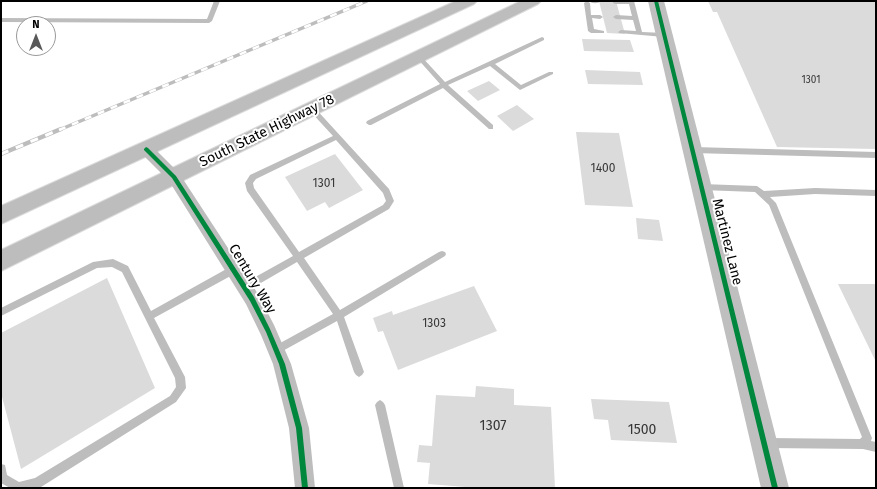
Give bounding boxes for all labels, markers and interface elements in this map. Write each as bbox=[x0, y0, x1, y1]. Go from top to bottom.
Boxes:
north arrow bbox=[16, 16, 56, 56]
text: N bbox=[32, 18, 40, 31]
house number: 1301 bbox=[802, 74, 820, 86]
street label: South State Highway 78 bbox=[197, 91, 337, 171]
house number: 1400 bbox=[591, 162, 615, 176]
house number: 1301 bbox=[313, 177, 335, 191]
street label: Martinez Lane bbox=[708, 197, 746, 287]
street label: Century Way bbox=[225, 241, 279, 317]
house number: 1303 bbox=[422, 317, 446, 331]
house number: 1307 bbox=[480, 418, 506, 434]
house number: 1500 bbox=[628, 422, 656, 438]

